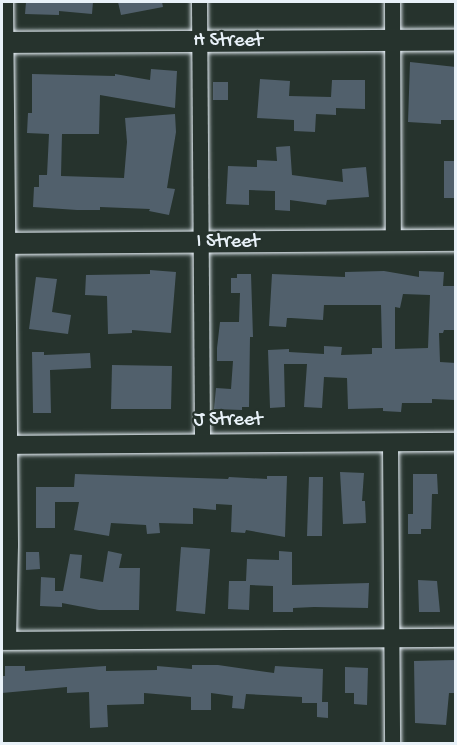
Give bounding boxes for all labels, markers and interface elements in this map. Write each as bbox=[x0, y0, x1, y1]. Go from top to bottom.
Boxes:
street label: H Street bbox=[193, 29, 263, 53]
street label: I Street bbox=[197, 230, 259, 254]
street label: J Street bbox=[194, 408, 262, 432]

